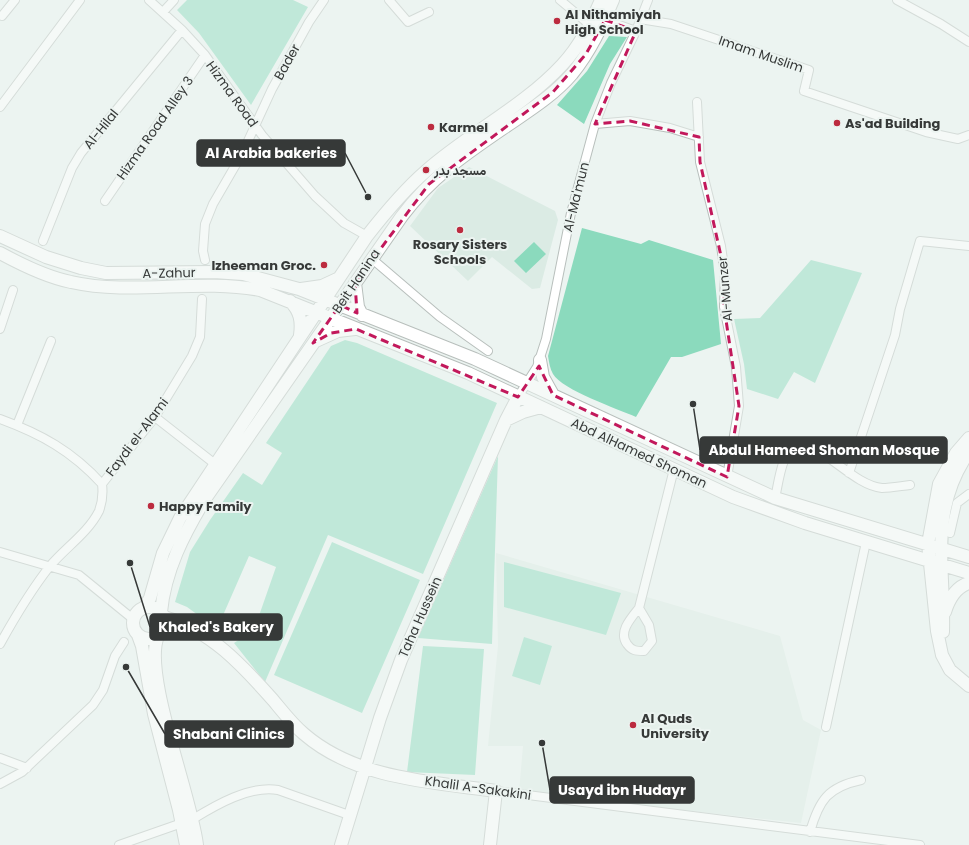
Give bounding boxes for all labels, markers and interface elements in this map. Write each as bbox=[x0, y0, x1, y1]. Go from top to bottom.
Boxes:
place label: Al Nithamiyah High School bbox=[565, 5, 661, 39]
marker: Al Nithamiyah High School bbox=[552, 16, 562, 26]
street label: Imam Muslim bbox=[716, 31, 806, 77]
street label: Bader bbox=[269, 40, 305, 83]
street label: Hizma Road bbox=[202, 57, 262, 131]
street label: Hizma Road Alley 3 bbox=[112, 72, 198, 184]
street label: Al-Hilal bbox=[79, 105, 123, 153]
place label: As'ad Building bbox=[845, 114, 941, 133]
place label: Karmel bbox=[439, 118, 488, 137]
marker: As'ad Building bbox=[832, 118, 842, 128]
marker: Karmel bbox=[426, 122, 436, 132]
callout: Al Arabia bakeries bbox=[197, 140, 345, 166]
text: Al Arabia bakeries bbox=[205, 143, 337, 163]
street label: Al-Ma'mun bbox=[558, 160, 594, 234]
place label: مسجد بدر bbox=[433, 161, 486, 180]
marker: مسجد بدر bbox=[421, 165, 431, 175]
marker: Rosary Sisters Schools bbox=[455, 225, 465, 235]
place label: Rosary Sisters Schools bbox=[413, 235, 507, 269]
street label: Beit Hanina bbox=[327, 245, 385, 317]
street label: Al-Munzer bbox=[713, 255, 737, 323]
place label: Izheeman Groc. bbox=[212, 256, 316, 275]
marker: Izheeman Groc. bbox=[319, 260, 329, 270]
street label: A-Zahur bbox=[142, 263, 196, 283]
street label: Faydi el-Alami bbox=[101, 394, 173, 480]
street label: Abd AlHamed Shoman bbox=[568, 413, 710, 493]
callout: Abdul Hameed Shoman Mosque bbox=[700, 437, 947, 463]
text: Abdul Hameed Shoman Mosque bbox=[709, 440, 940, 460]
place label: Happy Family bbox=[159, 497, 252, 516]
marker: Happy Family bbox=[146, 501, 156, 511]
street label: Taha Hussein bbox=[394, 573, 446, 661]
callout: Khaled's Bakery bbox=[150, 614, 282, 640]
text: Khaled's Bakery bbox=[158, 617, 274, 637]
place label: Al Quds University bbox=[641, 709, 710, 743]
marker: Al Quds University bbox=[628, 720, 638, 730]
callout: Shabani Clinics bbox=[165, 721, 293, 747]
text: Shabani Clinics bbox=[173, 724, 285, 744]
street label: Khalil A-Sakakini bbox=[424, 771, 532, 805]
callout: Usayd ibn Hudayr bbox=[550, 777, 694, 803]
text: Usayd ibn Hudayr bbox=[558, 780, 686, 800]

